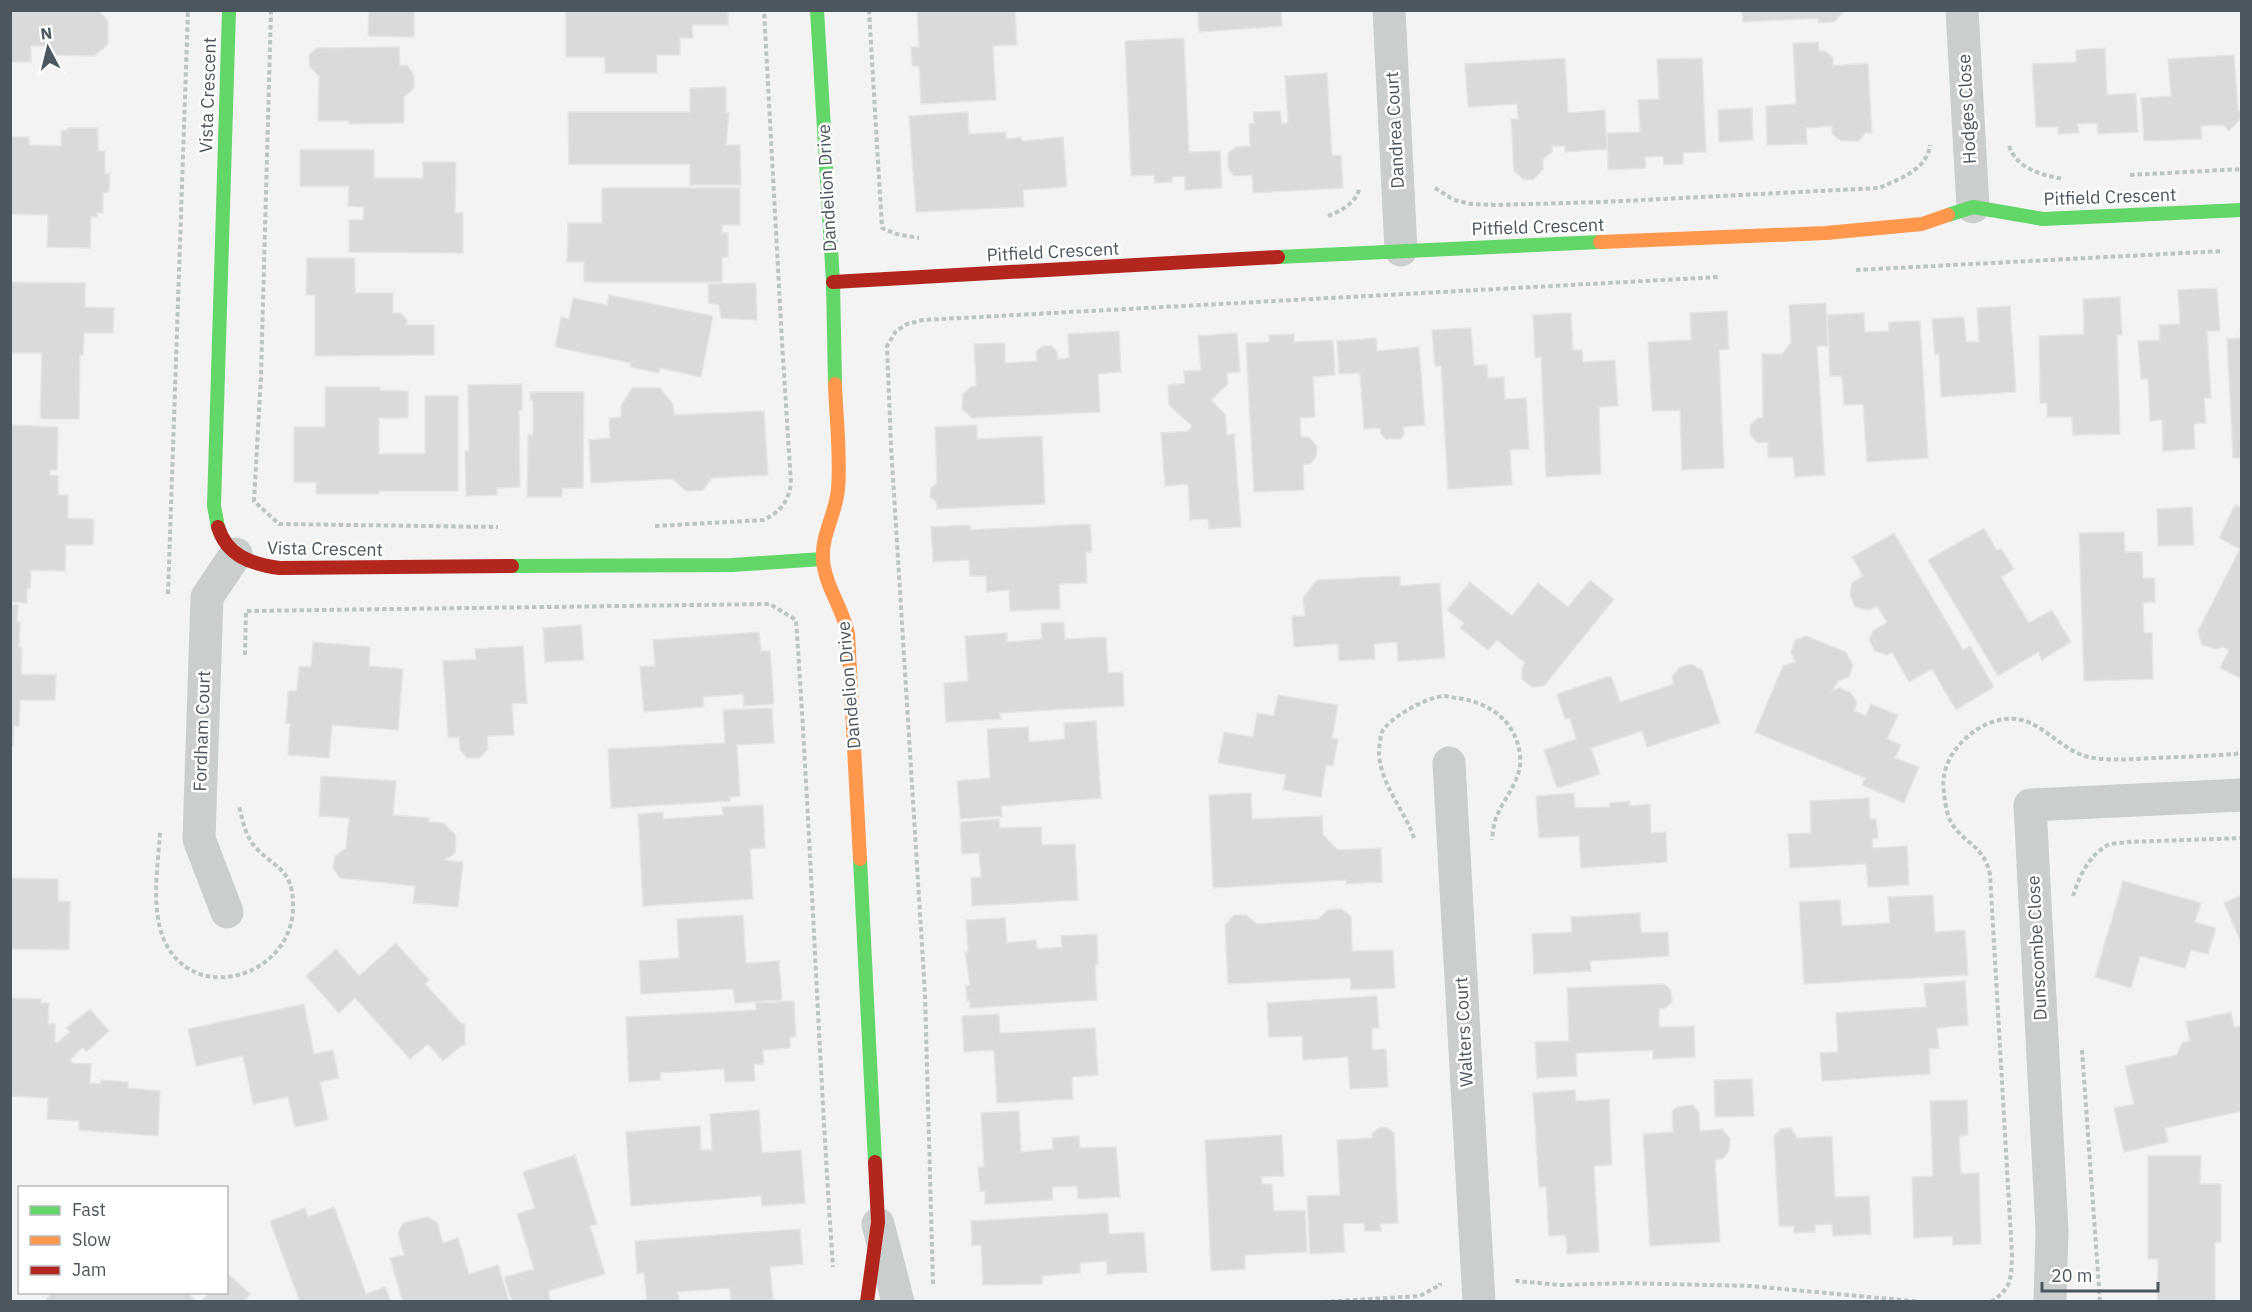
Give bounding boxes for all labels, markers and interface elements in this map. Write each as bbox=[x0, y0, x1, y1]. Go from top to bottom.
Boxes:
north arrow bbox=[18, 18, 78, 78]
text: N bbox=[39, 22, 53, 44]
street label: Vista Crescent bbox=[194, 37, 221, 153]
street label: Hodges Close bbox=[1952, 53, 1981, 165]
street label: Dandrea Court bbox=[1380, 71, 1409, 189]
street label: Dandelion Drive bbox=[812, 123, 841, 253]
street label: Pitfield Crescent bbox=[2043, 183, 2177, 210]
street label: Pitfield Crescent bbox=[1471, 213, 1605, 240]
street label: Pitfield Crescent bbox=[986, 237, 1120, 266]
street label: Vista Crescent bbox=[267, 536, 383, 561]
street label: Dandelion Drive bbox=[831, 620, 866, 750]
street label: Fordham Court bbox=[188, 670, 215, 792]
street label: Dunscombe Close bbox=[2021, 875, 2052, 1021]
street label: Walters Court bbox=[1449, 976, 1478, 1088]
legend bbox=[18, 1186, 228, 1294]
text: Fast bbox=[72, 1198, 106, 1221]
text: Slow bbox=[72, 1228, 111, 1251]
scale bar bbox=[2042, 1255, 2158, 1293]
text: Jam bbox=[72, 1258, 107, 1281]
text: 20 m bbox=[2051, 1264, 2093, 1287]

